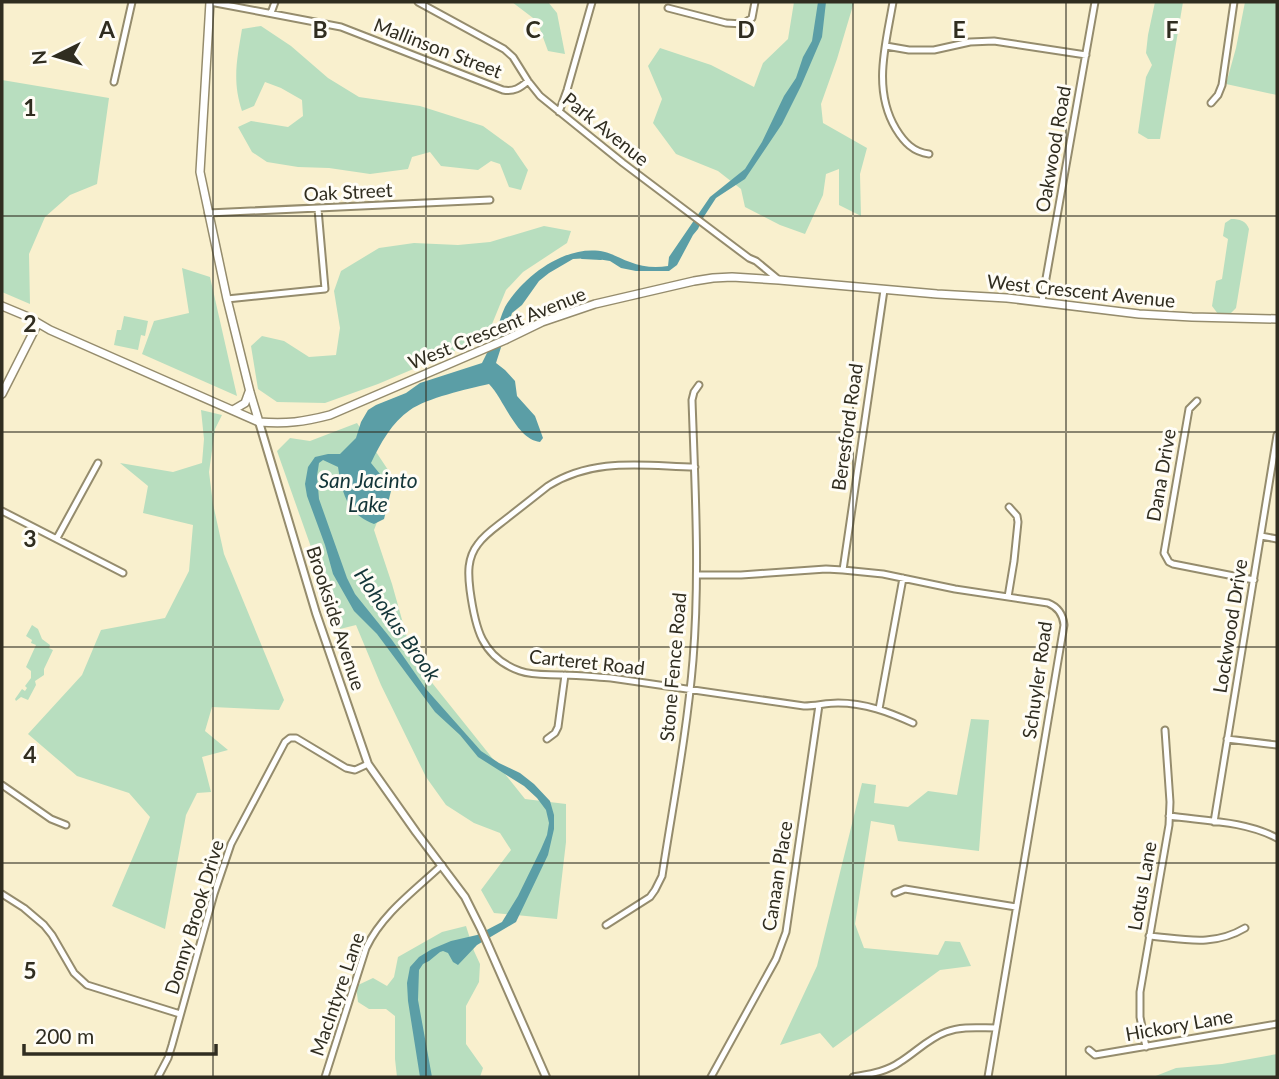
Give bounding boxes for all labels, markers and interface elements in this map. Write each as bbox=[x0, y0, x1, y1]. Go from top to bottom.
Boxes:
street label: Mallinson Street bbox=[371, 13, 506, 83]
text: A bbox=[98, 15, 116, 43]
text: B bbox=[312, 15, 328, 43]
text: C bbox=[525, 15, 541, 43]
text: D bbox=[737, 15, 755, 43]
text: E bbox=[952, 15, 966, 43]
text: F bbox=[1165, 15, 1179, 43]
north arrow bbox=[21, 21, 91, 91]
text: N bbox=[26, 49, 51, 66]
street label: Oakwood Road bbox=[1030, 84, 1075, 214]
street label: Park Avenue bbox=[559, 87, 654, 170]
text: 1 bbox=[23, 93, 37, 121]
street label: Oak Street bbox=[303, 178, 393, 205]
street label: West Crescent Avenue bbox=[986, 269, 1176, 312]
street label: West Crescent Avenue bbox=[405, 281, 589, 374]
text: 2 bbox=[23, 309, 37, 337]
street label: Beresford Road bbox=[826, 362, 867, 492]
street label: Dana Drive bbox=[1141, 427, 1180, 523]
water label: San Jacinto Lake bbox=[318, 467, 418, 516]
text: 3 bbox=[23, 524, 37, 552]
street label: Brookside Avenue bbox=[302, 543, 371, 693]
street label: Lockwood Drive bbox=[1208, 557, 1251, 695]
water label: Hohokus Brook bbox=[350, 563, 447, 687]
street label: Stone Fence Road bbox=[655, 592, 690, 742]
street label: Schuyler Road bbox=[1017, 620, 1056, 740]
street label: Carteret Road bbox=[528, 644, 646, 679]
text: 4 bbox=[23, 740, 37, 768]
street label: Canaan Place bbox=[756, 819, 797, 933]
street label: Donny Brook Drive bbox=[159, 837, 228, 997]
street label: Lotus Lane bbox=[1122, 840, 1161, 932]
street label: MacIntyre Lane bbox=[305, 929, 368, 1059]
text: 5 bbox=[23, 956, 37, 984]
street label: Hickory Lane bbox=[1123, 1004, 1234, 1045]
scale bar bbox=[24, 1012, 217, 1056]
text: 200 m bbox=[35, 1023, 94, 1048]

